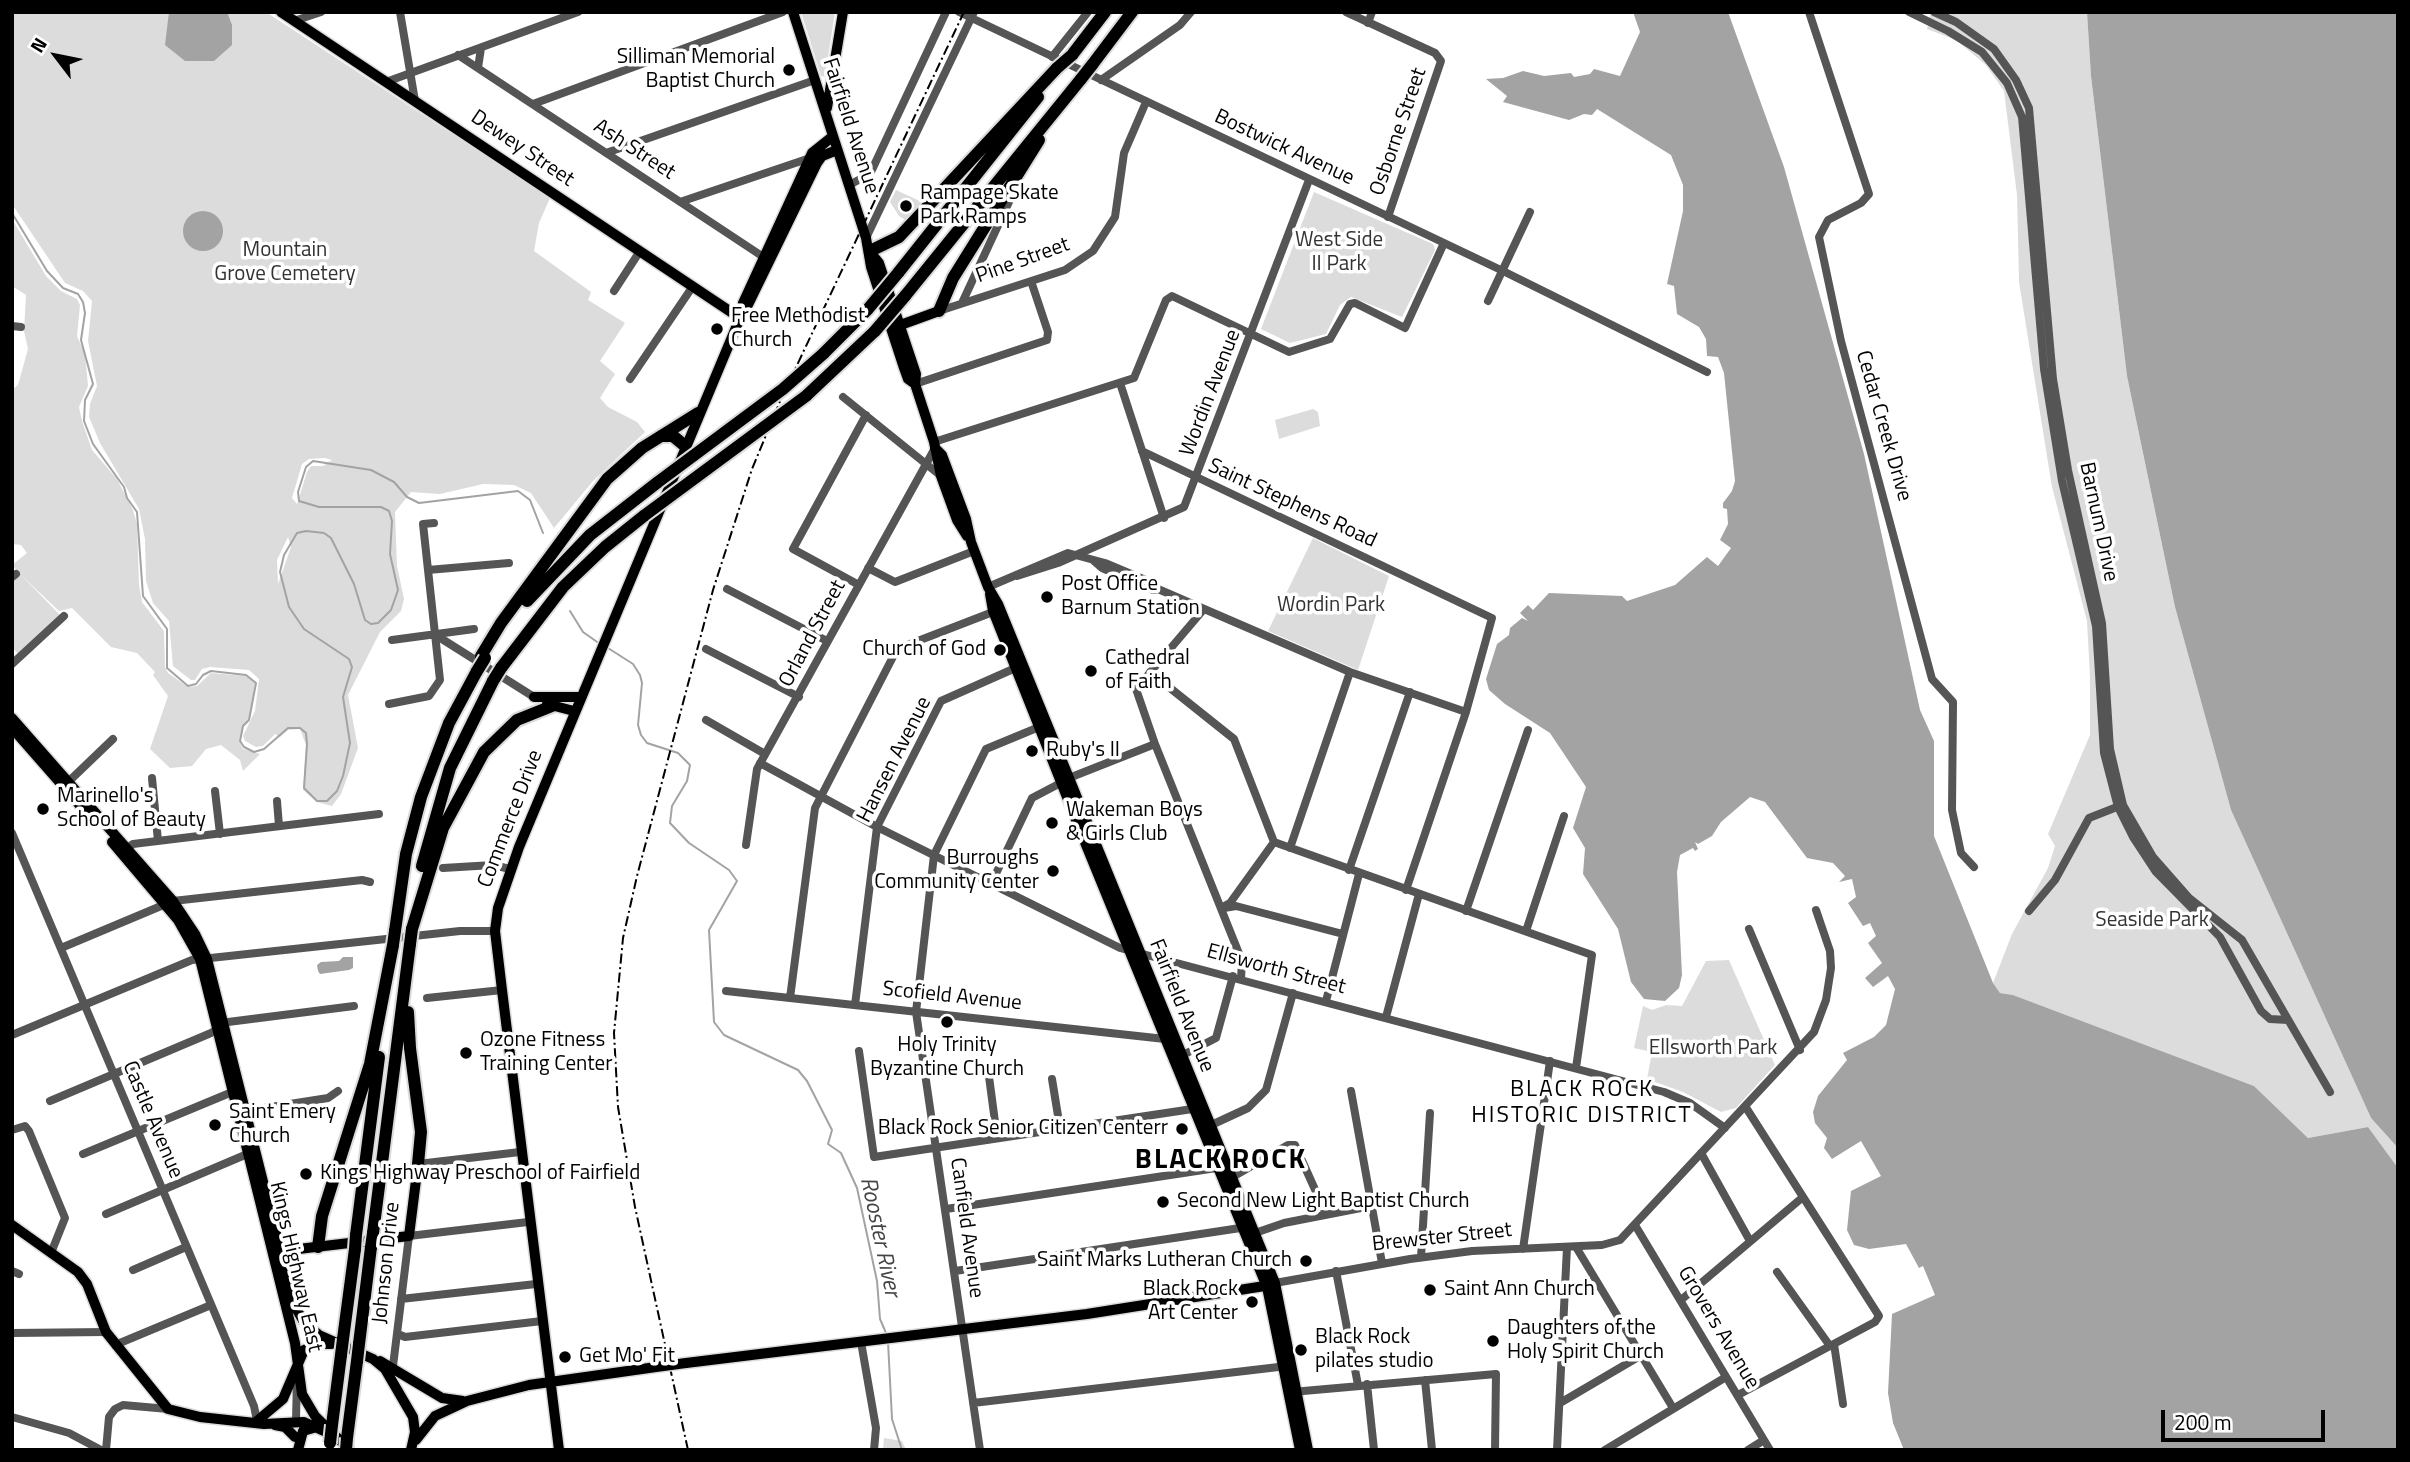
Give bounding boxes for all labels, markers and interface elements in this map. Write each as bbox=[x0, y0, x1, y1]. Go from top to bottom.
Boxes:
north arrow bbox=[21, 21, 91, 91]
text: N bbox=[22, 31, 54, 58]
place label: Silliman Memorial Baptist Church bbox=[617, 45, 775, 95]
street label: Fairfield Avenue bbox=[816, 55, 884, 197]
marker: Silliman Memorial Baptist Church bbox=[781, 62, 797, 78]
street label: Osborne Street bbox=[1365, 65, 1433, 199]
street label: Dewey Street bbox=[466, 105, 578, 193]
street label: Bostwick Avenue bbox=[1210, 105, 1358, 191]
street label: Ash Street bbox=[588, 114, 680, 186]
place label: Rampage Skate Park Ramps bbox=[920, 181, 1058, 231]
marker: Rampage Skate Park Ramps bbox=[898, 198, 914, 214]
park label: West Side II Park bbox=[1295, 228, 1383, 278]
street label: Pine Street bbox=[973, 232, 1073, 290]
park label: Mountain Grove Cemetery bbox=[214, 238, 356, 288]
place label: Free Methodist Church bbox=[731, 304, 865, 354]
marker: Free Methodist Church bbox=[709, 321, 725, 337]
street label: Wordin Avenue bbox=[1175, 326, 1247, 460]
street label: Cedar Creek Drive bbox=[1849, 348, 1917, 504]
street label: Saint Stephens Road bbox=[1204, 454, 1380, 554]
street label: Barnum Drive bbox=[2073, 460, 2123, 584]
place label: Post Office Barnum Station bbox=[1061, 572, 1200, 622]
street label: Orland Street bbox=[774, 576, 852, 692]
marker: Post Office Barnum Station bbox=[1039, 589, 1055, 605]
park label: Wordin Park bbox=[1277, 593, 1385, 619]
place label: Church of God bbox=[862, 637, 986, 663]
marker: Church of God bbox=[992, 642, 1008, 658]
place label: Cathedral of Faith bbox=[1105, 646, 1190, 696]
marker: Cathedral of Faith bbox=[1083, 663, 1099, 679]
street label: Hansen Avenue bbox=[852, 693, 938, 827]
place label: Ruby's II bbox=[1046, 738, 1120, 764]
marker: Ruby's II bbox=[1024, 743, 1040, 759]
street label: Commerce Drive bbox=[473, 747, 549, 891]
place label: Marinello's School of Beauty bbox=[57, 784, 206, 834]
place label: Wakeman Boys & Girls Club bbox=[1066, 798, 1203, 848]
marker: Marinello's School of Beauty bbox=[35, 801, 51, 817]
marker: Wakeman Boys & Girls Club bbox=[1044, 815, 1060, 831]
place label: Burroughs Community Center bbox=[874, 846, 1039, 896]
marker: Burroughs Community Center bbox=[1045, 863, 1061, 879]
park label: Seaside Park bbox=[2095, 908, 2209, 934]
street label: Fairfield Avenue bbox=[1143, 936, 1219, 1076]
street label: Ellsworth Street bbox=[1204, 939, 1348, 1001]
street label: Scofield Avenue bbox=[881, 977, 1023, 1017]
marker: Holy Trinity Byzantine Church bbox=[939, 1014, 955, 1030]
place label: Ozone Fitness Training Center bbox=[480, 1028, 612, 1078]
place label: Holy Trinity Byzantine Church bbox=[870, 1033, 1024, 1083]
park label: Ellsworth Park bbox=[1649, 1036, 1777, 1062]
marker: Ozone Fitness Training Center bbox=[458, 1045, 474, 1061]
street label: Castle Avenue bbox=[116, 1058, 188, 1182]
district label: BLACK ROCK HISTORIC DISTRICT bbox=[1473, 1076, 1691, 1130]
place label: Saint Emery Church bbox=[229, 1100, 336, 1150]
place label: Black Rock Senior Citizen Centerr bbox=[878, 1116, 1168, 1142]
marker: Saint Emery Church bbox=[207, 1117, 223, 1133]
marker: Black Rock Senior Citizen Centerr bbox=[1174, 1121, 1190, 1137]
district label: BLACK ROCK bbox=[1136, 1144, 1306, 1178]
street label: Canfield Avenue bbox=[944, 1156, 988, 1300]
place label: Kings Highway Preschool of Fairfield bbox=[320, 1161, 640, 1187]
marker: Kings Highway Preschool of Fairfield bbox=[298, 1166, 314, 1182]
water label: Rooster River bbox=[853, 1175, 905, 1299]
street label: Kings Highway East bbox=[263, 1179, 327, 1355]
place label: Second New Light Baptist Church bbox=[1177, 1189, 1470, 1215]
marker: Second New Light Baptist Church bbox=[1155, 1194, 1171, 1210]
street label: Johnson Drive bbox=[368, 1201, 406, 1325]
street label: Brewster Street bbox=[1371, 1218, 1513, 1258]
place label: Saint Marks Lutheran Church bbox=[1037, 1248, 1292, 1274]
marker: Saint Marks Lutheran Church bbox=[1298, 1253, 1314, 1269]
street label: Grovers Avenue bbox=[1671, 1262, 1765, 1394]
place label: Black Rock Art Center bbox=[1143, 1277, 1238, 1327]
place label: Saint Ann Church bbox=[1444, 1277, 1595, 1303]
marker: Saint Ann Church bbox=[1422, 1282, 1438, 1298]
marker: Black Rock Art Center bbox=[1244, 1294, 1260, 1310]
place label: Daughters of the Holy Spirit Church bbox=[1507, 1316, 1664, 1366]
place label: Black Rock pilates studio bbox=[1315, 1325, 1433, 1375]
marker: Daughters of the Holy Spirit Church bbox=[1485, 1333, 1501, 1349]
marker: Black Rock pilates studio bbox=[1293, 1342, 1309, 1358]
place label: Get Mo' Fit bbox=[579, 1344, 675, 1370]
marker: Get Mo' Fit bbox=[557, 1349, 573, 1365]
scale bar bbox=[2165, 1396, 2330, 1440]
text: 200 m bbox=[2174, 1406, 2231, 1438]

